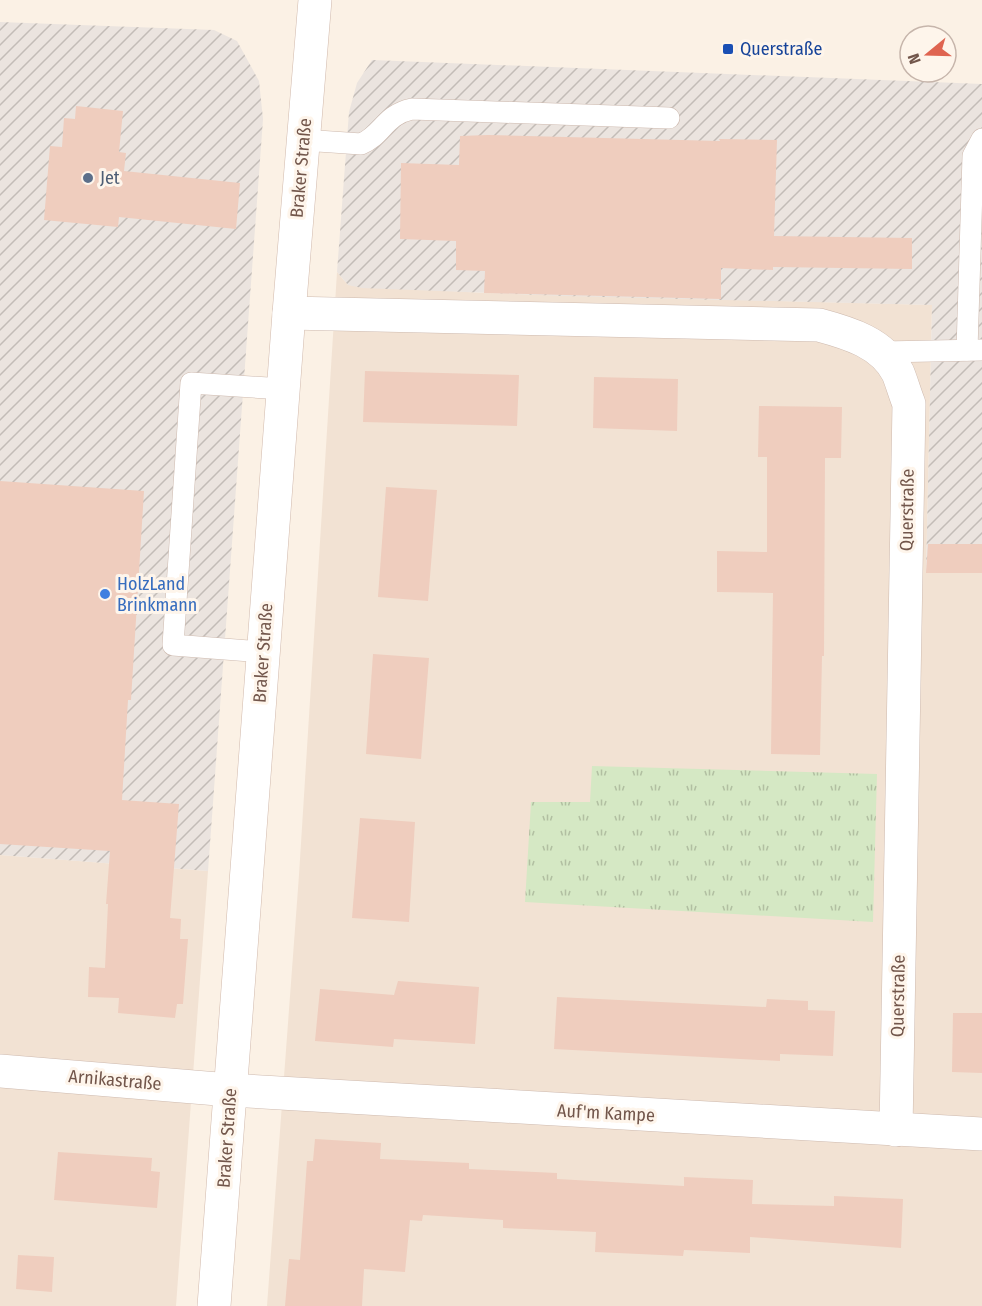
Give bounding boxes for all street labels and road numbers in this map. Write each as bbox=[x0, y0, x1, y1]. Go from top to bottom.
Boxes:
street label: Braker Straße bbox=[286, 117, 316, 219]
street label: Querstraße bbox=[895, 469, 919, 551]
street label: Braker Straße bbox=[249, 602, 277, 704]
street label: Querstraße bbox=[886, 955, 910, 1037]
street label: Arnikastraße bbox=[68, 1065, 162, 1095]
street label: Braker Straße bbox=[213, 1087, 241, 1189]
street label: Auf'm Kampe bbox=[557, 1099, 656, 1127]

